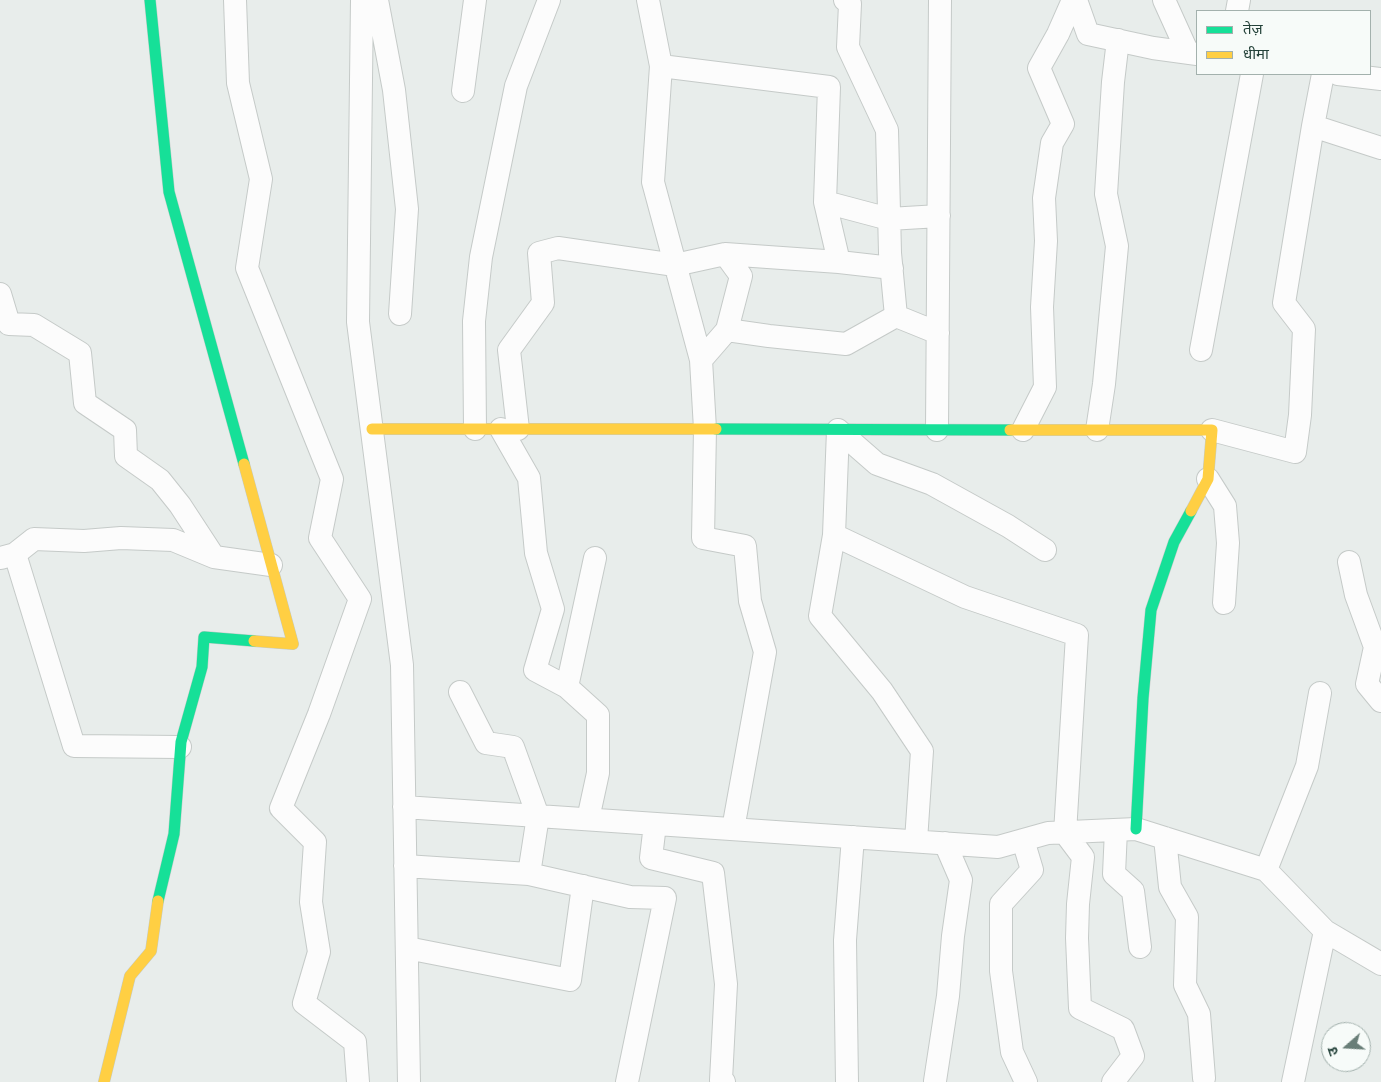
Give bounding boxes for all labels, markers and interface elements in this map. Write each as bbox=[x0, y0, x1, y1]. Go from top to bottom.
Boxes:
legend bbox=[1196, 10, 1371, 75]
text: तेज़ bbox=[1243, 20, 1263, 38]
text: धीमा bbox=[1243, 45, 1269, 63]
north arrow bbox=[1321, 1022, 1371, 1072]
text: उ bbox=[1324, 1045, 1342, 1058]

